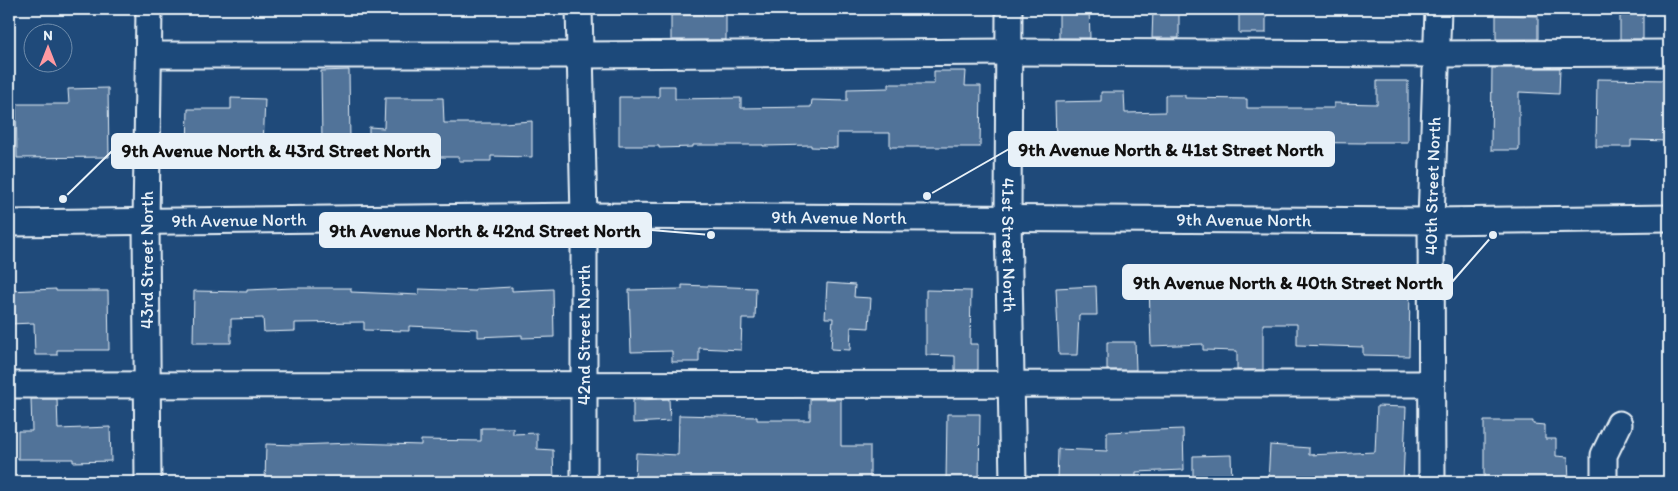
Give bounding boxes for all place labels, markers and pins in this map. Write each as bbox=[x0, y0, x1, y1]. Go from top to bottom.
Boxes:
callout: 9th Avenue North & 41st Street North bbox=[1009, 132, 1334, 166]
callout: 9th Avenue North & 43rd Street North bbox=[112, 134, 440, 168]
callout: 9th Avenue North & 42nd Street North bbox=[320, 213, 651, 247]
callout: 9th Avenue North & 40th Street North bbox=[1123, 265, 1452, 299]

